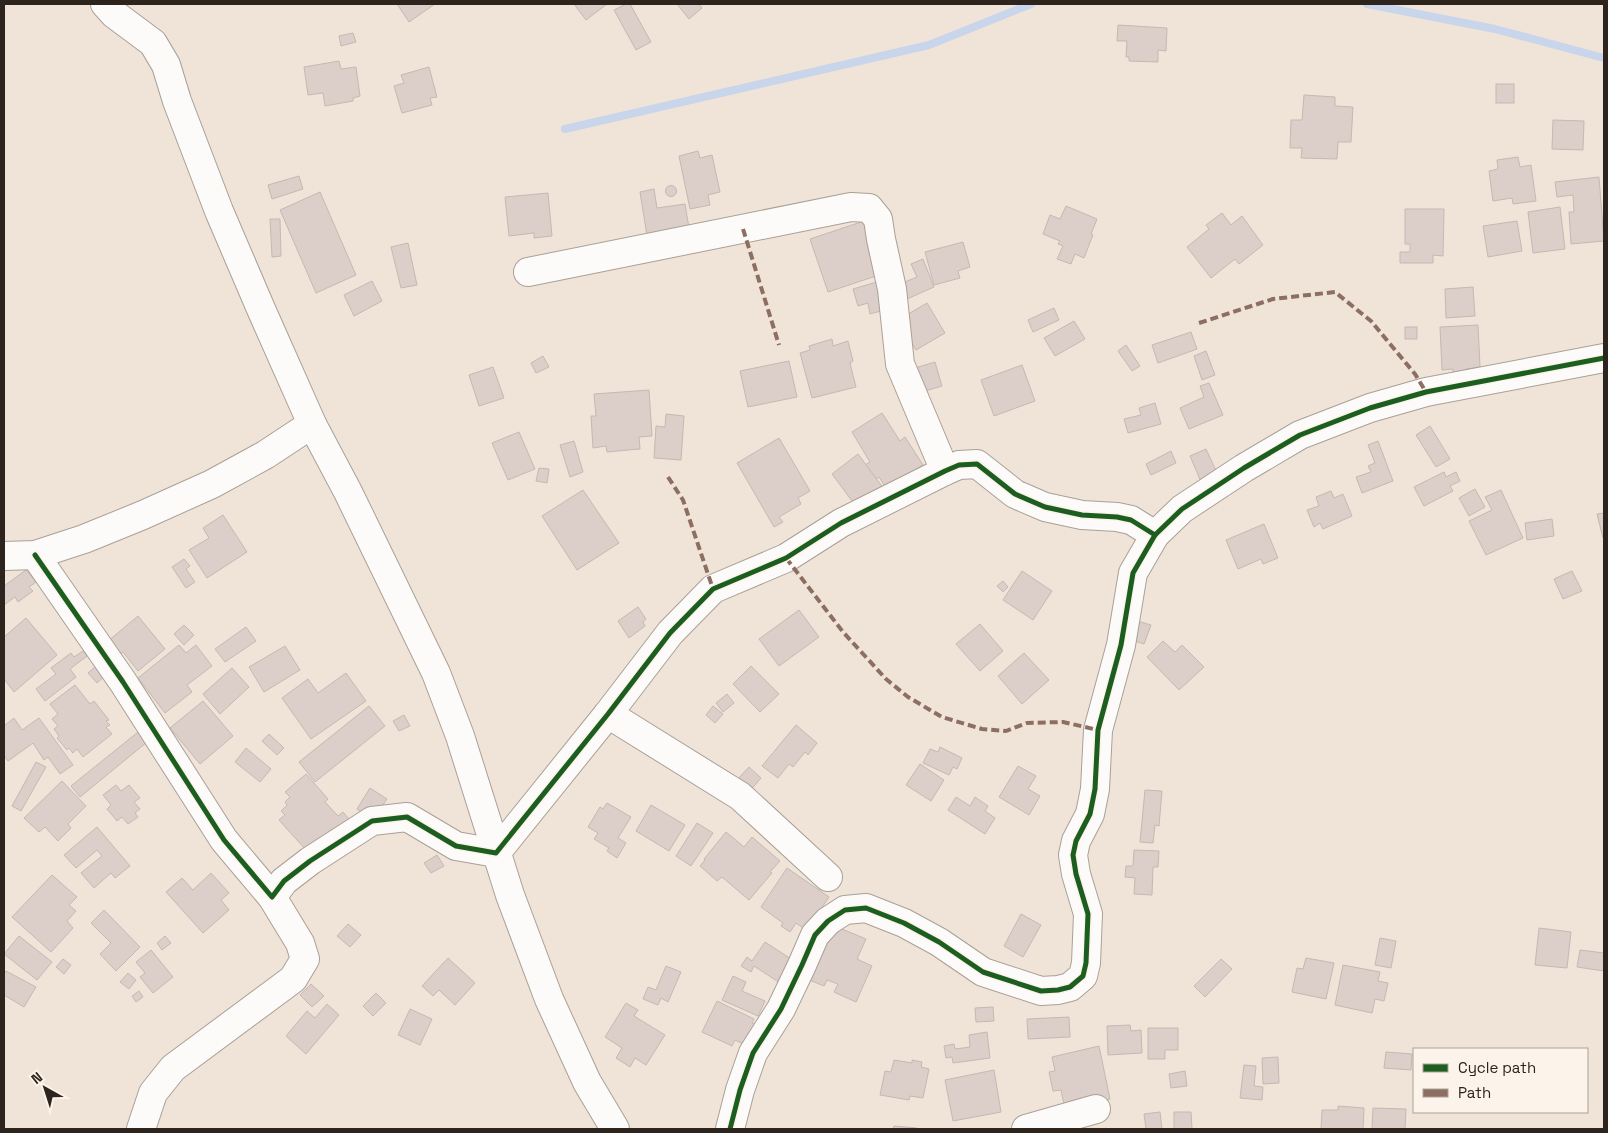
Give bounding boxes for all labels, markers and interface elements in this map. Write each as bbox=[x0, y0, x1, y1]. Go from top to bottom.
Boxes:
legend bbox=[1413, 1048, 1588, 1113]
text: Cycle path bbox=[1458, 1058, 1536, 1077]
north arrow bbox=[20, 1063, 70, 1113]
text: N bbox=[28, 1068, 46, 1088]
text: Path bbox=[1458, 1083, 1491, 1102]

